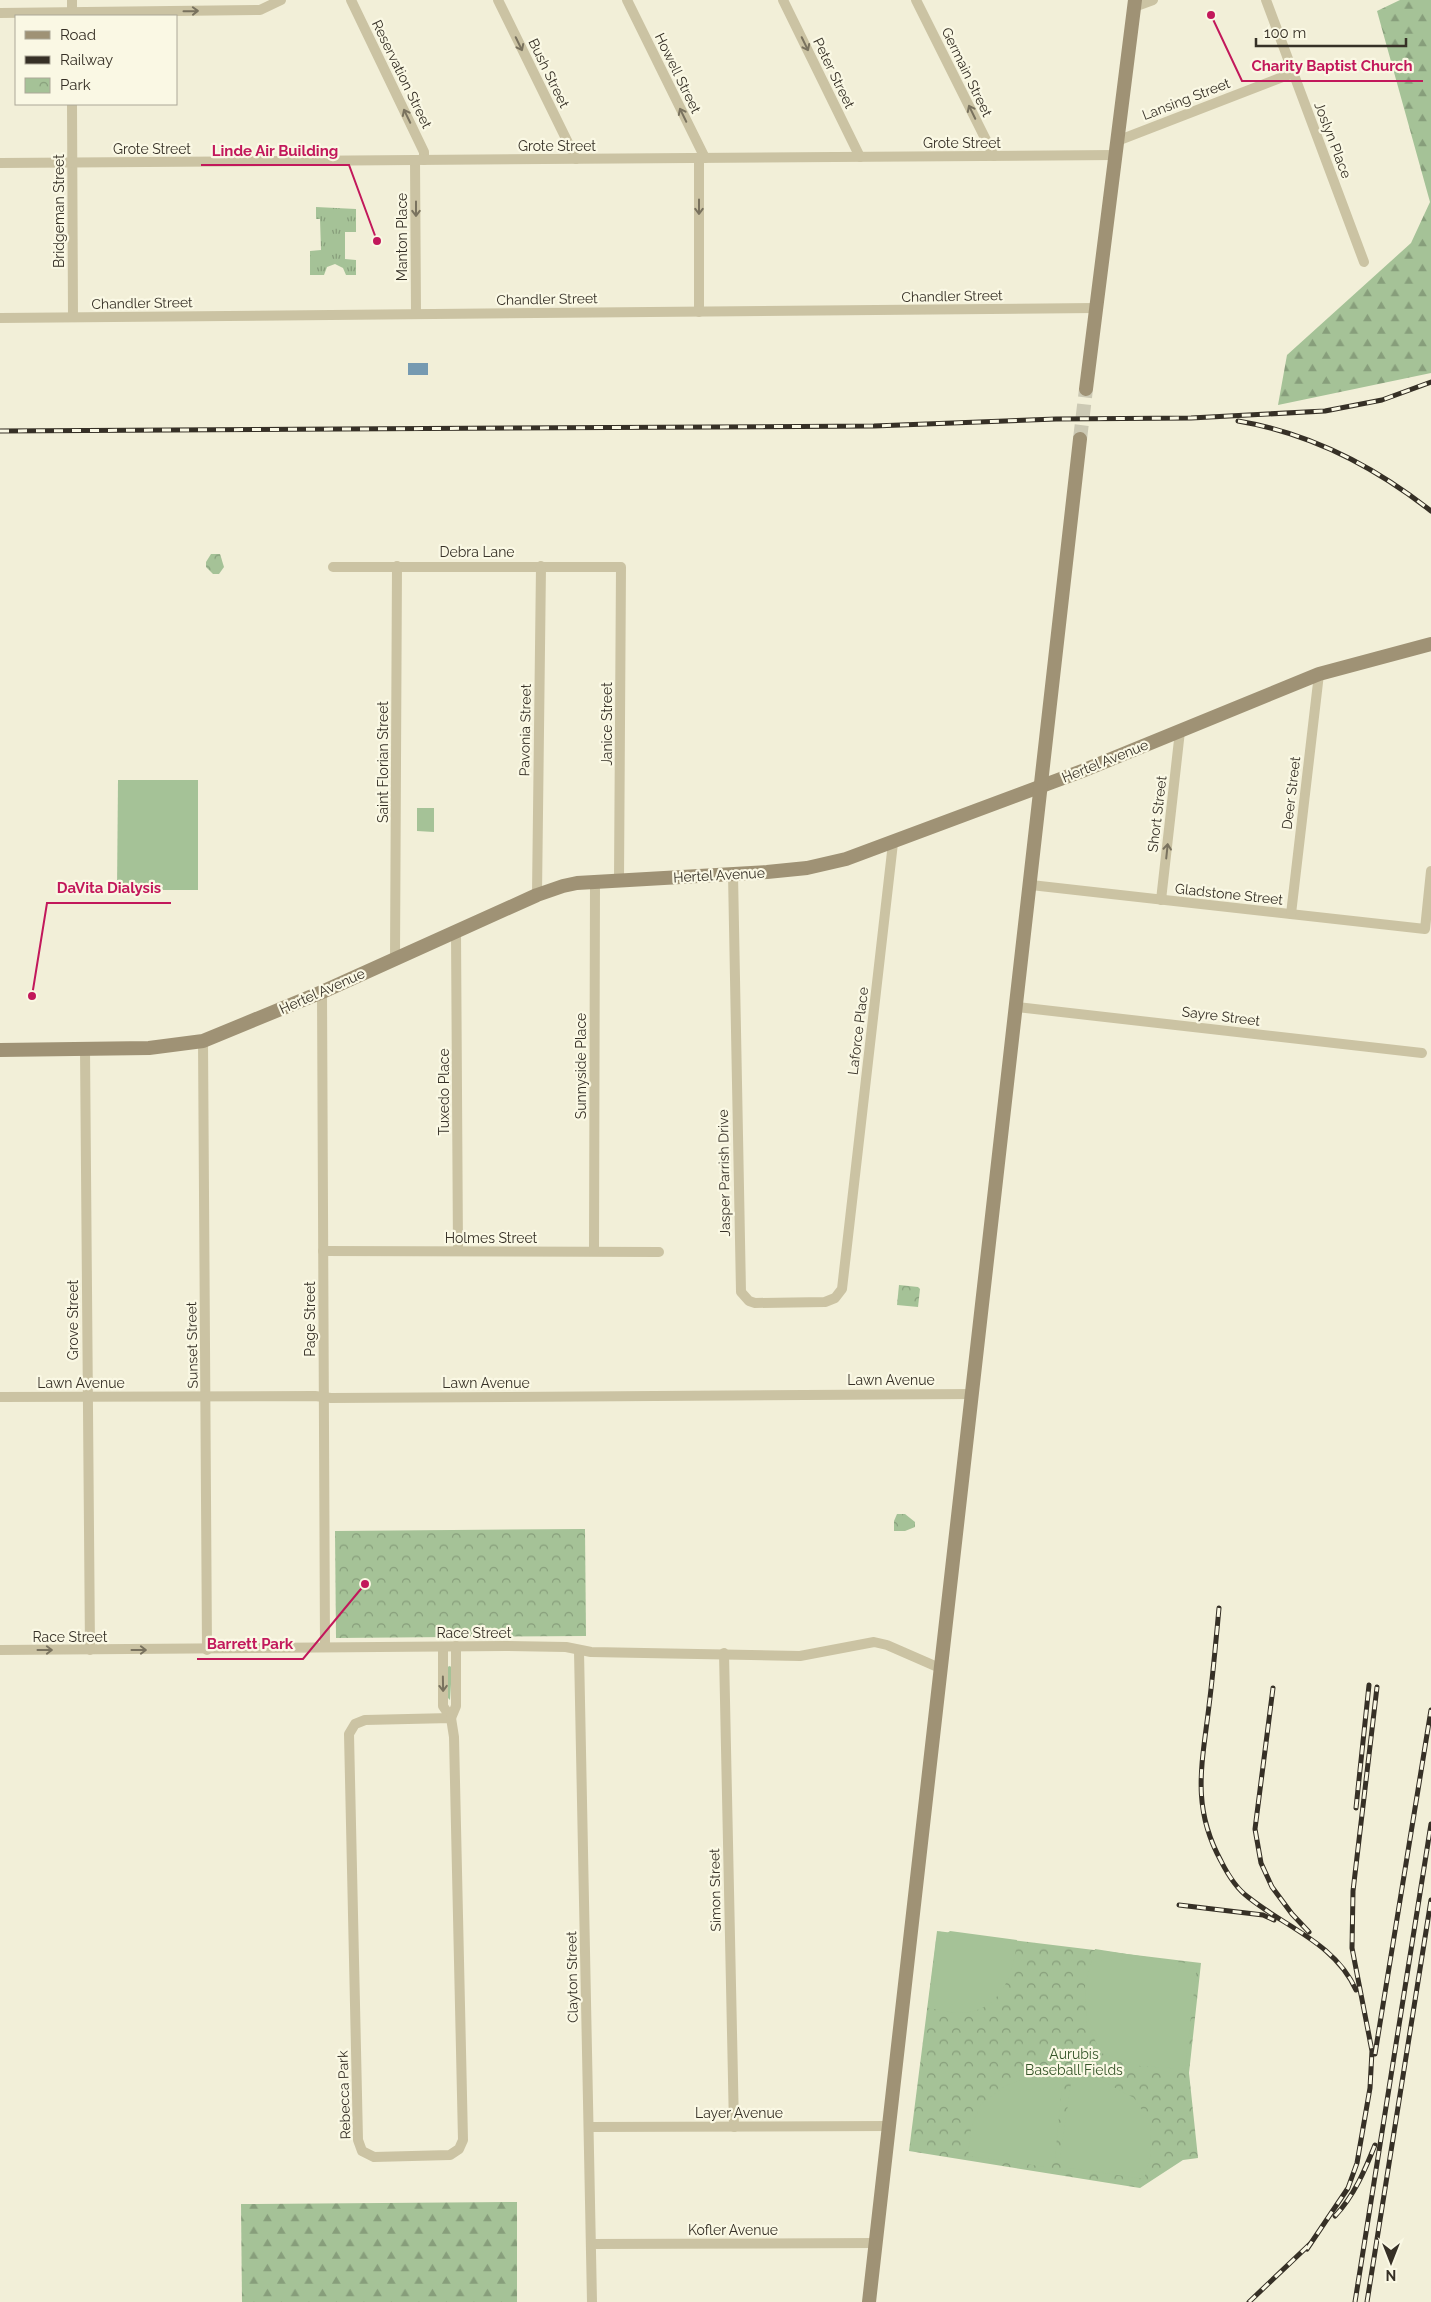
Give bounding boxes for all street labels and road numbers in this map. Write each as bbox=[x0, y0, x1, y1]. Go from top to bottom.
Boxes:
street label: Reservation Street bbox=[369, 17, 435, 131]
street label: Germain Street bbox=[938, 25, 996, 119]
street label: Howell Street bbox=[652, 30, 704, 116]
street label: Peter Street bbox=[810, 35, 858, 111]
street label: Bush Street bbox=[525, 36, 573, 110]
street label: Lansing Street bbox=[1140, 75, 1233, 123]
street label: Joslyn Place bbox=[1311, 100, 1355, 180]
street label: Grote Street bbox=[923, 135, 1001, 151]
street label: Grote Street bbox=[518, 138, 596, 154]
street label: Grote Street bbox=[113, 141, 191, 157]
street label: Bridgeman Street bbox=[51, 154, 67, 268]
street label: Manton Place bbox=[394, 193, 410, 281]
street label: Chandler Street bbox=[901, 287, 1003, 305]
street label: Chandler Street bbox=[496, 290, 598, 308]
street label: Chandler Street bbox=[91, 294, 193, 312]
street label: Debra Lane bbox=[439, 544, 515, 560]
street label: Janice Street bbox=[599, 682, 615, 766]
street label: Pavonia Street bbox=[516, 683, 534, 777]
street label: Saint Florian Street bbox=[375, 701, 391, 823]
street label: Hertel Avenue bbox=[1059, 736, 1151, 786]
street label: Deer Street bbox=[1279, 755, 1303, 830]
street label: Short Street bbox=[1144, 775, 1170, 853]
street label: Hertel Avenue bbox=[673, 865, 765, 885]
street label: Gladstone Street bbox=[1174, 880, 1284, 908]
street label: Hertel Avenue bbox=[277, 965, 367, 1017]
street label: Laforce Place bbox=[845, 986, 871, 1076]
street label: Sayre Street bbox=[1181, 1003, 1261, 1029]
street label: Sunnyside Place bbox=[573, 1013, 589, 1119]
street label: Tuxedo Place bbox=[436, 1048, 452, 1136]
street label: Jasper Parrish Drive bbox=[715, 1109, 733, 1237]
street label: Holmes Street bbox=[445, 1230, 538, 1246]
street label: Grove Street bbox=[65, 1279, 81, 1360]
street label: Page Street bbox=[302, 1281, 318, 1357]
street label: Sunset Street bbox=[183, 1301, 201, 1389]
street label: Lawn Avenue bbox=[847, 1372, 935, 1388]
street label: Lawn Avenue bbox=[37, 1375, 125, 1391]
street label: Lawn Avenue bbox=[442, 1375, 530, 1391]
street label: Race Street bbox=[437, 1625, 512, 1641]
street label: Race Street bbox=[33, 1629, 108, 1645]
street label: Simon Street bbox=[706, 1848, 724, 1932]
street label: Clayton Street bbox=[563, 1931, 581, 2023]
street label: Rebecca Park bbox=[334, 2050, 354, 2140]
street label: Layer Avenue bbox=[695, 2105, 783, 2121]
street label: Kofler Avenue bbox=[688, 2222, 778, 2238]

